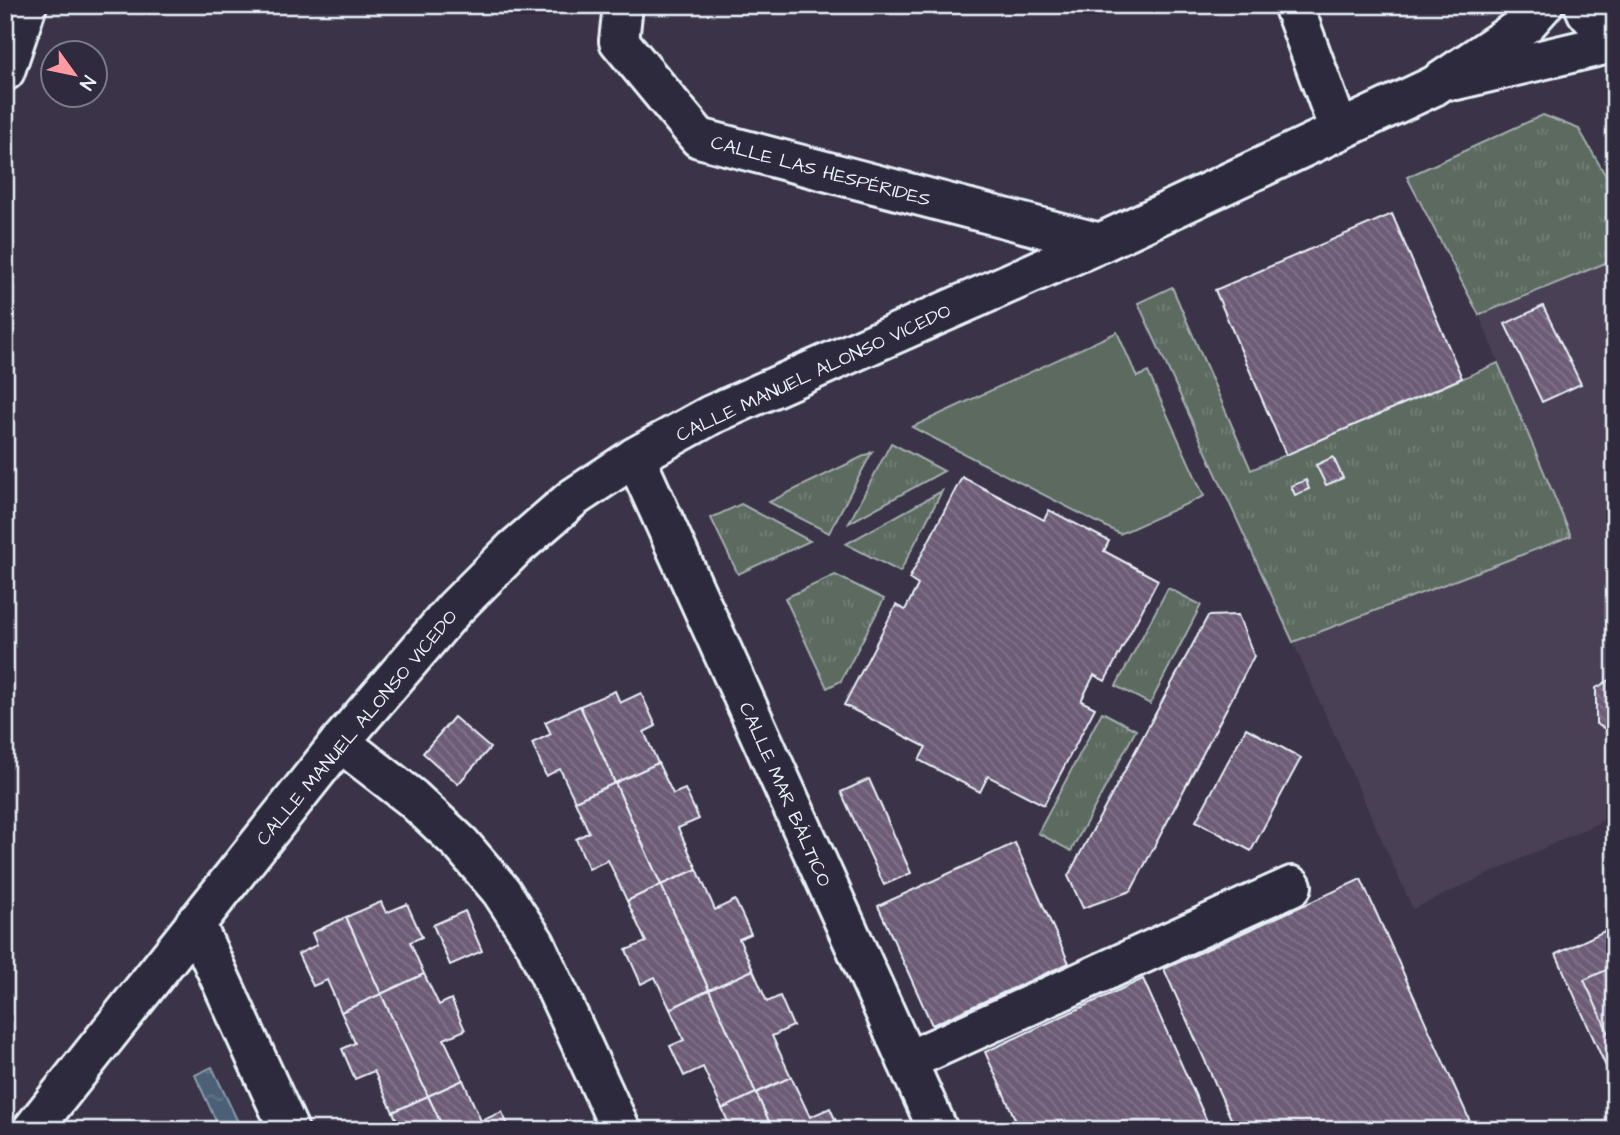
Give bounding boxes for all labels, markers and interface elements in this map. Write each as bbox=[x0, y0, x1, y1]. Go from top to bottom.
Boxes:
north arrow bbox=[38, 38, 108, 108]
text: N bbox=[72, 70, 102, 95]
street label: CALLE LAS HESPÉRIDES bbox=[708, 129, 933, 214]
street label: CALLE MANUEL ALONSO VICEDO bbox=[672, 298, 956, 449]
street label: CALLE MANUEL ALONSO VICEDO bbox=[250, 604, 464, 852]
street label: CALLE MAR BÁLTICO bbox=[732, 698, 838, 891]

